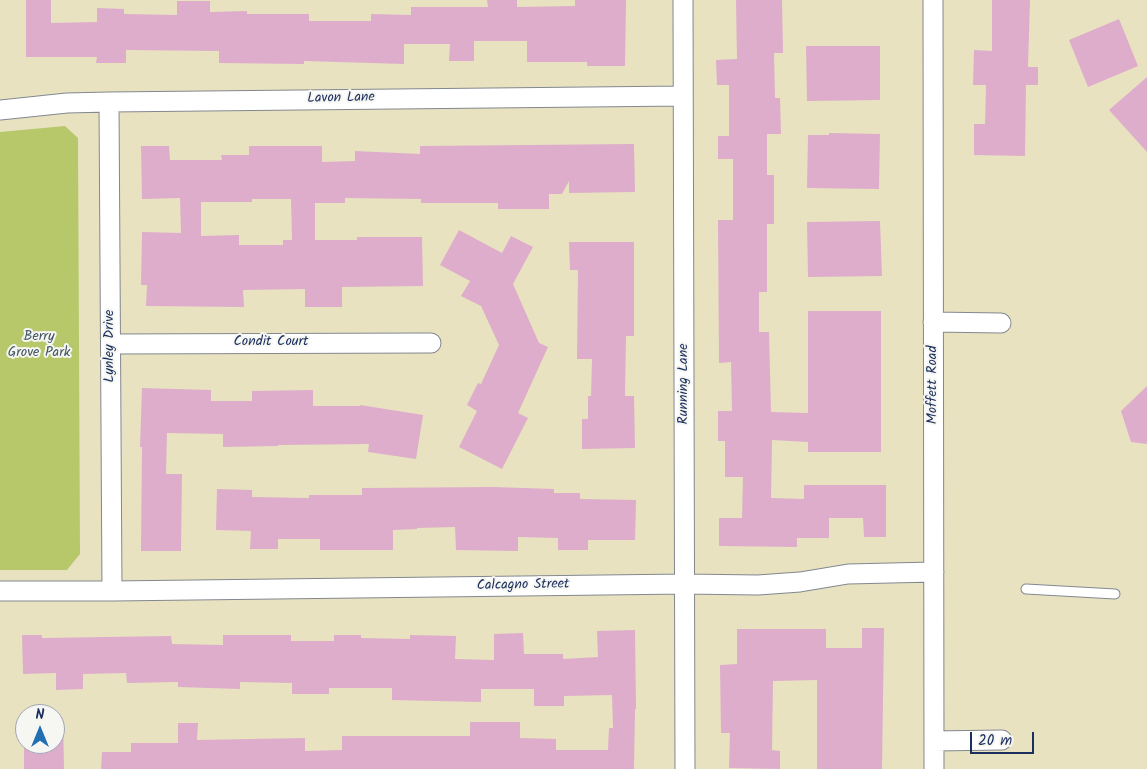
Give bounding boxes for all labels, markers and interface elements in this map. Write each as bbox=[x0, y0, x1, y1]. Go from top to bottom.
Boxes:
street label: Lavon Lane bbox=[307, 90, 375, 108]
street label: Lynley Drive bbox=[103, 310, 119, 382]
park label: Berry Grove Park bbox=[8, 330, 70, 362]
street label: Condit Court bbox=[233, 335, 309, 351]
street label: Running Lane bbox=[677, 344, 693, 424]
street label: Moffett Road bbox=[926, 346, 942, 424]
street label: Calcagno Street bbox=[476, 577, 570, 595]
north arrow bbox=[15, 704, 65, 754]
text: N bbox=[36, 704, 44, 726]
scale bar bbox=[972, 722, 1036, 754]
text: 20 m bbox=[978, 729, 1012, 753]

